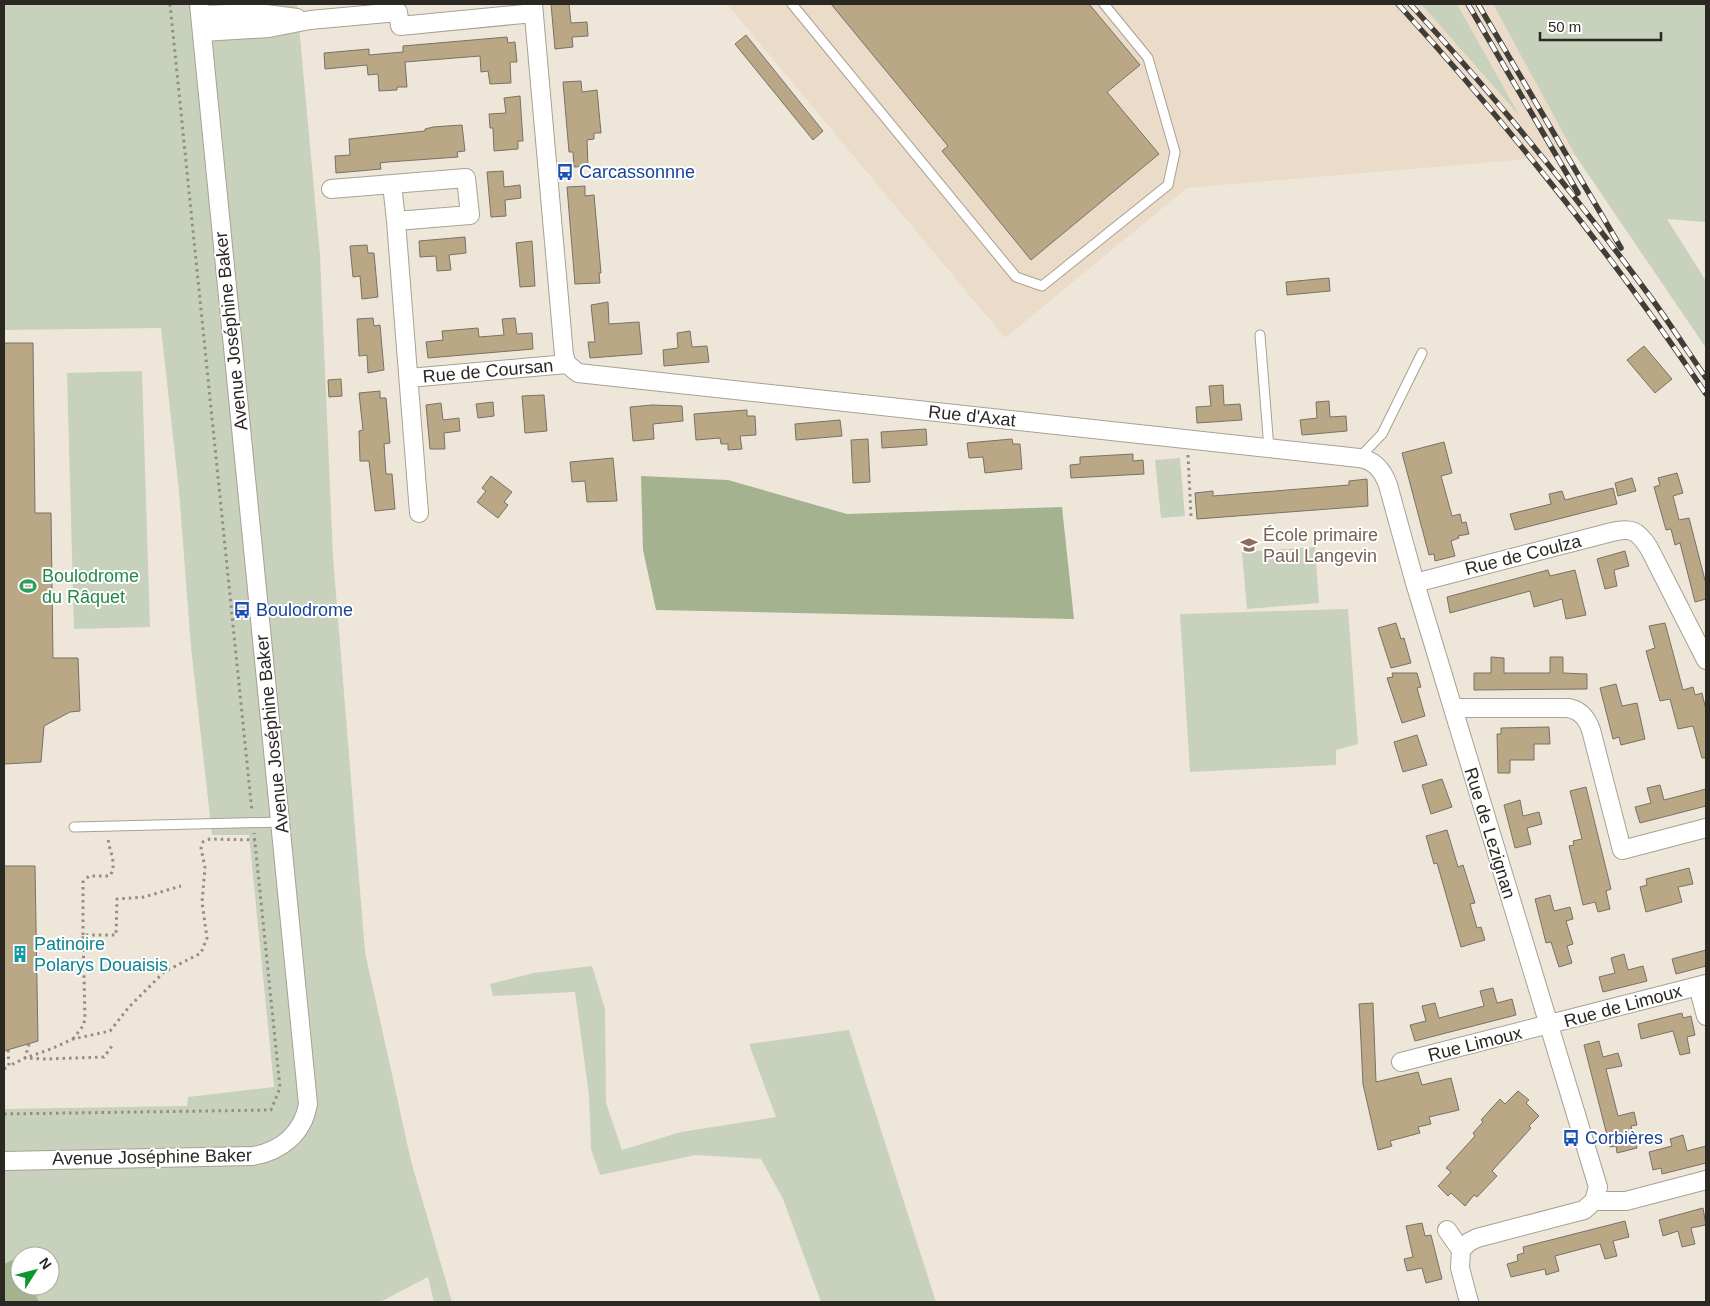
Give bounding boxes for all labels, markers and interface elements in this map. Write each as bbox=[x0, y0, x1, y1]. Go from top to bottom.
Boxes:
scale bar bbox=[1540, 10, 1661, 42]
text: 50 m bbox=[1548, 18, 1581, 35]
bus stop icon: Carcassonnne bbox=[555, 162, 575, 182]
place label: Carcassonnne bbox=[579, 162, 695, 182]
street label: Avenue Joséphine Baker bbox=[211, 231, 251, 431]
street label: Rue de Coursan bbox=[422, 355, 554, 387]
street label: Rue d'Axat bbox=[927, 401, 1017, 431]
place label: École primaire Paul Langevin bbox=[1263, 525, 1378, 566]
street label: Rue de Coulza bbox=[1463, 531, 1584, 579]
school or university icon: École primaire Paul Langevin bbox=[1239, 535, 1259, 555]
place label: Boulodrome du Râquet bbox=[42, 566, 139, 607]
sports icon: Boulodrome du Râquet bbox=[18, 576, 38, 596]
bus stop icon: Boulodrome bbox=[232, 600, 252, 620]
place label: Boulodrome bbox=[256, 600, 353, 620]
street label: Avenue Joséphine Baker bbox=[252, 634, 292, 834]
street label: Rue de Lezignan bbox=[1461, 765, 1519, 901]
place label: Patinoire Polarys Douaisis bbox=[34, 934, 168, 975]
building icon: Patinoire Polarys Douaisis bbox=[10, 944, 30, 964]
street label: Rue de Limoux bbox=[1562, 981, 1684, 1031]
street label: Rue Limoux bbox=[1426, 1023, 1524, 1065]
bus stop icon: Corbières bbox=[1561, 1128, 1581, 1148]
place label: Corbières bbox=[1585, 1128, 1663, 1148]
street label: Avenue Joséphine Baker bbox=[52, 1145, 252, 1169]
north arrow bbox=[10, 1246, 60, 1296]
text: N bbox=[36, 1255, 55, 1272]

